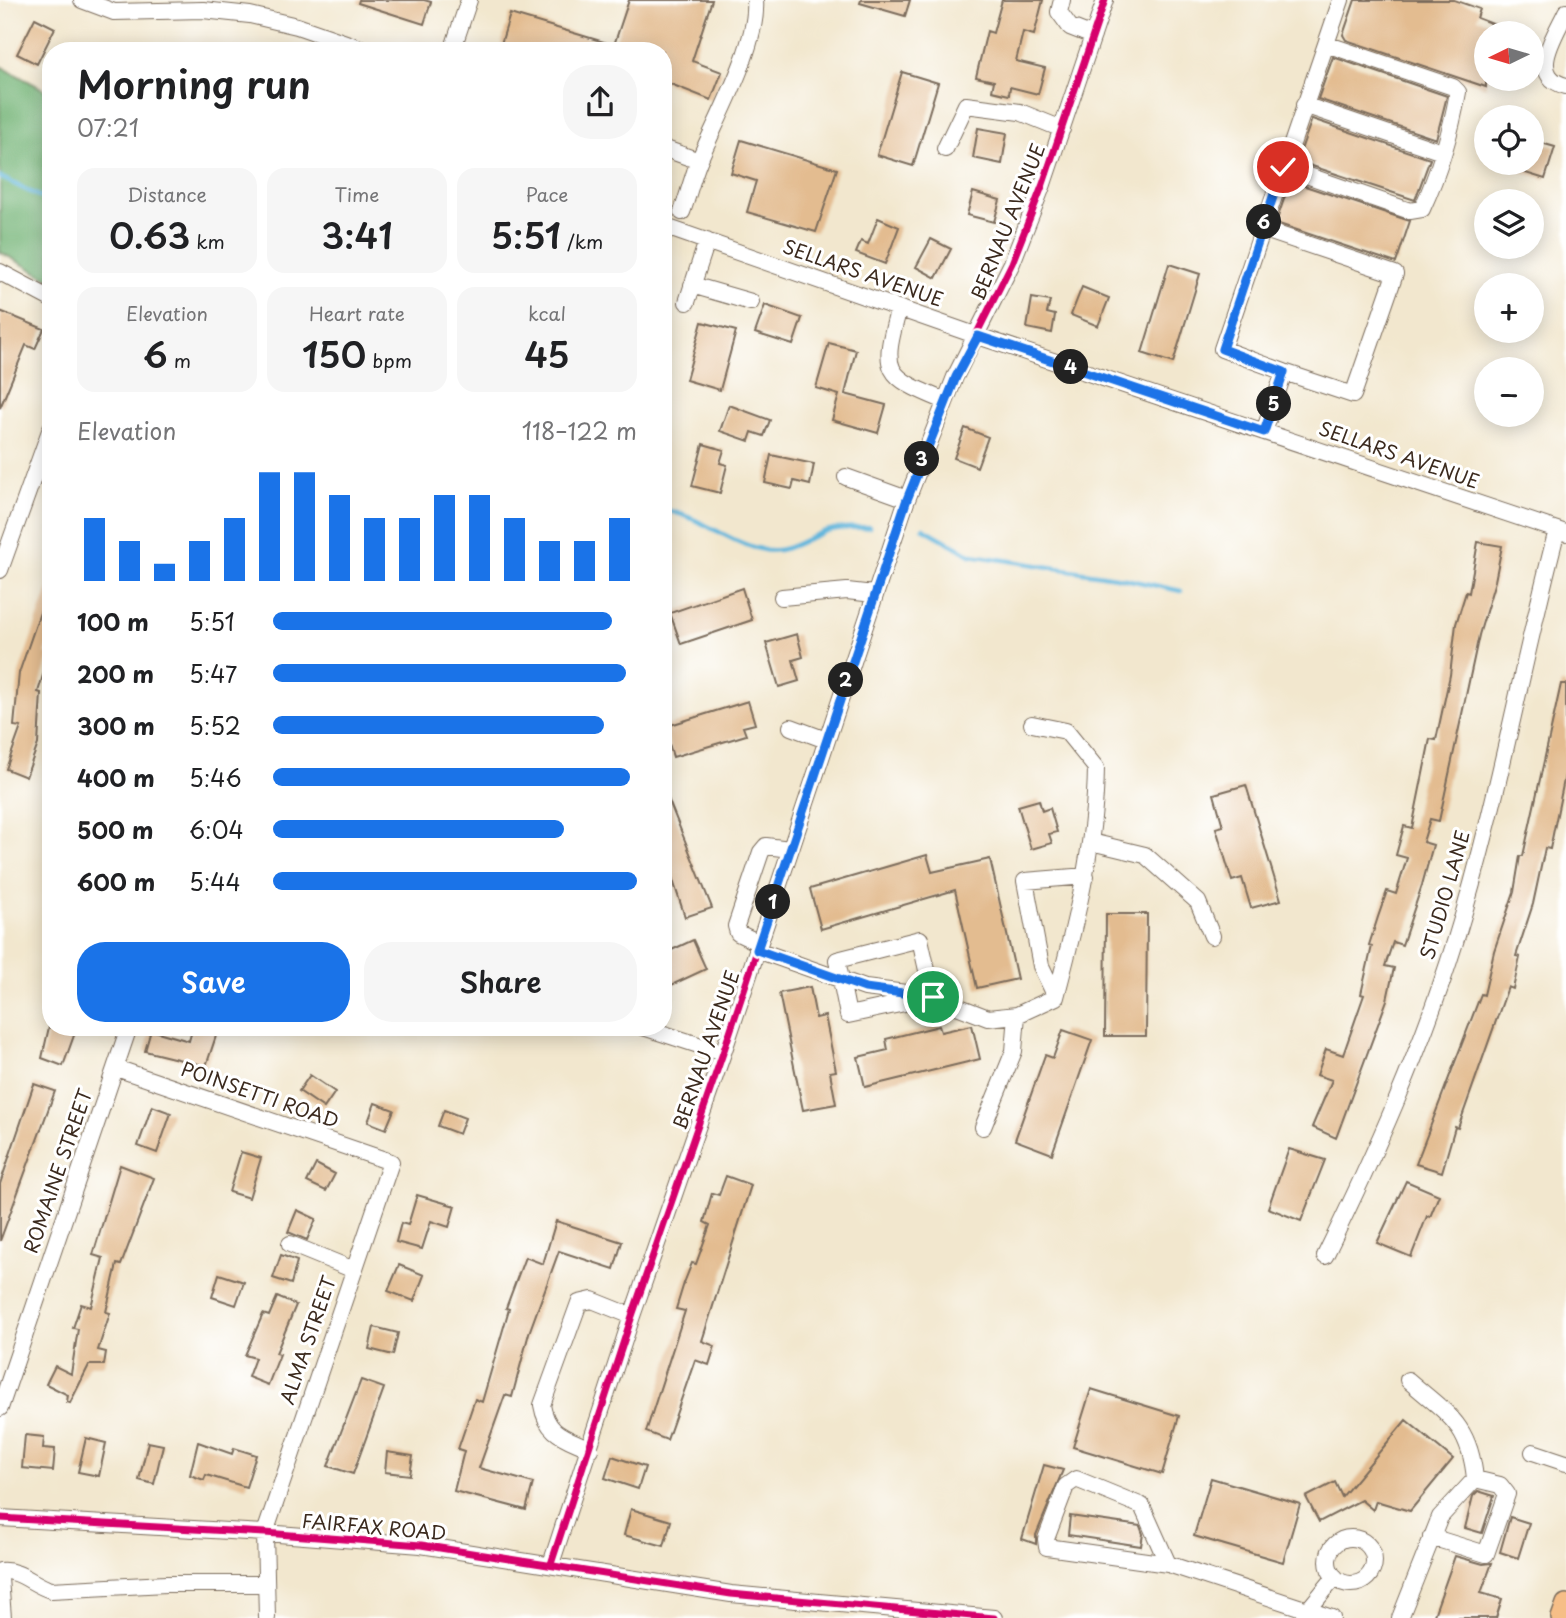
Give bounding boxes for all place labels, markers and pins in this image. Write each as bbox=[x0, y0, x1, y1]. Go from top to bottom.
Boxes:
pin bbox=[1253, 137, 1313, 197]
pin: 6 bbox=[1246, 204, 1282, 240]
pin: 4 bbox=[1054, 350, 1088, 384]
pin: 5 bbox=[1256, 386, 1292, 422]
pin: 3 bbox=[904, 442, 940, 476]
pin: 2 bbox=[828, 662, 864, 698]
pin: 1 bbox=[756, 884, 790, 920]
pin bbox=[903, 967, 963, 1027]

